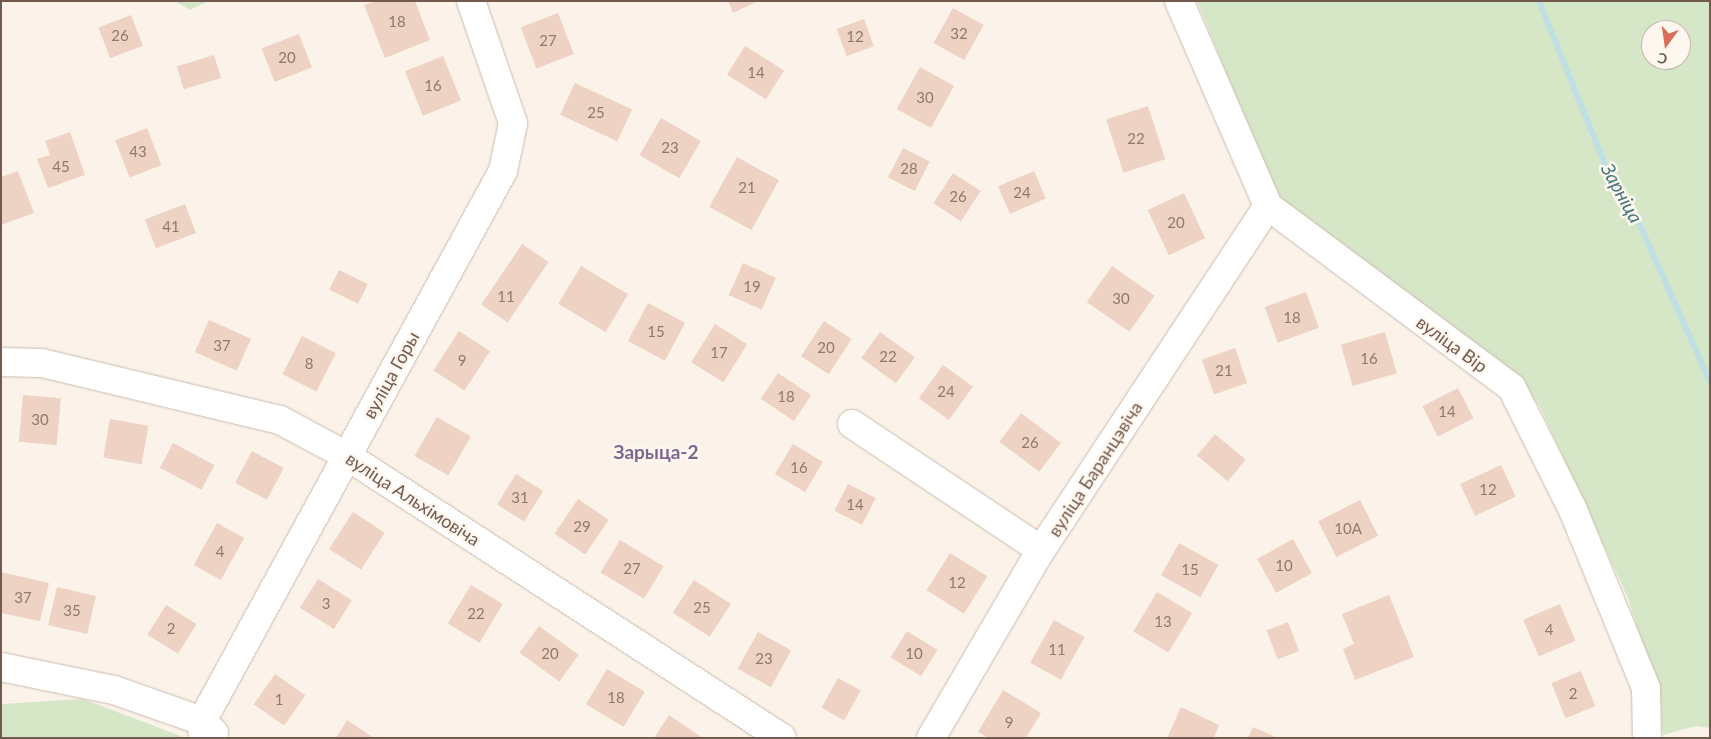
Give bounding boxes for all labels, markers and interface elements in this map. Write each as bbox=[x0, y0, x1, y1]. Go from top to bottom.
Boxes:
house number: 18 bbox=[388, 13, 406, 31]
north arrow bbox=[1641, 20, 1691, 70]
house number: 32 bbox=[950, 25, 968, 43]
house number: 26 bbox=[111, 27, 129, 45]
house number: 12 bbox=[846, 28, 864, 46]
house number: 27 bbox=[539, 32, 557, 50]
house number: 20 bbox=[278, 49, 296, 67]
text: С bbox=[1656, 50, 1669, 68]
house number: 14 bbox=[747, 64, 765, 82]
house number: 16 bbox=[424, 77, 442, 95]
house number: 30 bbox=[916, 89, 934, 107]
house number: 25 bbox=[587, 104, 605, 122]
house number: 22 bbox=[1127, 130, 1145, 148]
house number: 23 bbox=[661, 139, 679, 157]
house number: 43 bbox=[129, 143, 147, 161]
house number: 45 bbox=[52, 158, 70, 176]
water label: Зарніца bbox=[1596, 159, 1648, 227]
house number: 28 bbox=[900, 160, 918, 178]
house number: 21 bbox=[738, 179, 756, 197]
house number: 24 bbox=[1013, 184, 1031, 202]
house number: 26 bbox=[949, 188, 967, 206]
house number: 20 bbox=[1167, 214, 1185, 232]
house number: 41 bbox=[162, 218, 180, 236]
house number: 19 bbox=[743, 278, 761, 296]
house number: 11 bbox=[497, 288, 515, 306]
house number: 30 bbox=[1112, 290, 1130, 308]
house number: 18 bbox=[1283, 309, 1301, 327]
street label: вуліца Вір bbox=[1412, 311, 1492, 377]
house number: 15 bbox=[647, 323, 665, 341]
street label: вуліца Горы bbox=[358, 328, 424, 422]
house number: 37 bbox=[213, 337, 231, 355]
house number: 20 bbox=[817, 339, 835, 357]
house number: 17 bbox=[710, 344, 728, 362]
house number: 22 bbox=[879, 348, 897, 366]
house number: 16 bbox=[1360, 350, 1378, 368]
house number: 9 bbox=[458, 352, 466, 370]
house number: 8 bbox=[305, 355, 313, 373]
house number: 21 bbox=[1215, 362, 1233, 380]
house number: 24 bbox=[937, 383, 955, 401]
house number: 18 bbox=[777, 388, 795, 406]
street label: вуліца Баранцэвіча bbox=[1043, 397, 1147, 541]
house number: 14 bbox=[1438, 403, 1456, 421]
house number: 30 bbox=[31, 411, 49, 429]
house number: 26 bbox=[1021, 434, 1039, 452]
district label: Зарыца-2 bbox=[614, 441, 698, 463]
street label: вуліца Альхімовіча bbox=[342, 448, 484, 550]
house number: 16 bbox=[790, 459, 808, 477]
house number: 12 bbox=[1479, 481, 1497, 499]
house number: 31 bbox=[511, 489, 529, 507]
house number: 14 bbox=[846, 496, 864, 514]
house number: 29 bbox=[573, 518, 591, 536]
house number: 10А bbox=[1334, 520, 1362, 538]
house number: 4 bbox=[216, 543, 224, 561]
house number: 10 bbox=[1275, 557, 1293, 575]
house number: 27 bbox=[623, 560, 641, 578]
house number: 15 bbox=[1181, 561, 1199, 579]
house number: 12 bbox=[948, 574, 966, 592]
house number: 37 bbox=[14, 589, 32, 607]
house number: 3 bbox=[322, 595, 330, 613]
house number: 25 bbox=[693, 599, 711, 617]
house number: 35 bbox=[63, 602, 81, 620]
house number: 22 bbox=[467, 605, 485, 623]
house number: 13 bbox=[1154, 613, 1172, 631]
house number: 2 bbox=[167, 620, 175, 638]
house number: 4 bbox=[1545, 621, 1553, 639]
house number: 11 bbox=[1048, 641, 1066, 659]
house number: 20 bbox=[541, 645, 559, 663]
house number: 10 bbox=[905, 645, 923, 663]
house number: 23 bbox=[755, 650, 773, 668]
house number: 2 bbox=[1569, 685, 1577, 703]
house number: 18 bbox=[607, 689, 625, 707]
house number: 1 bbox=[275, 691, 283, 709]
house number: 9 bbox=[1005, 714, 1013, 732]

